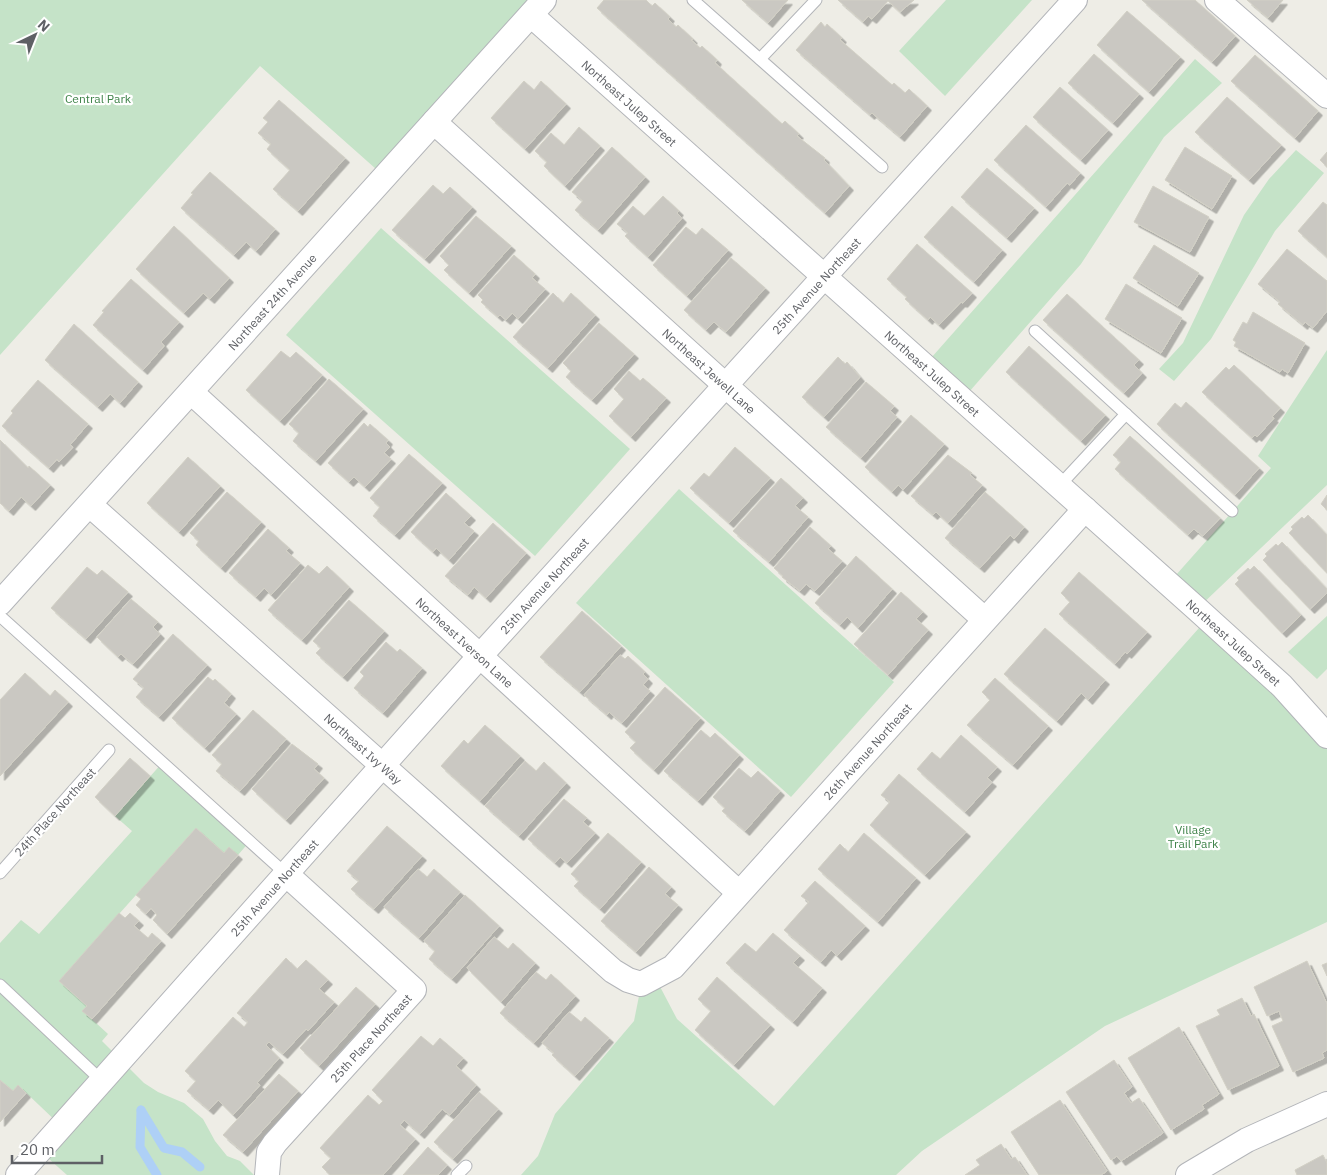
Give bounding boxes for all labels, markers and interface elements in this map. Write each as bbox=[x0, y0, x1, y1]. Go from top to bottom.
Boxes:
north arrow bbox=[10, 10, 60, 60]
text: N bbox=[34, 15, 54, 36]
street label: Northeast Julep Street bbox=[579, 57, 680, 149]
park label: Central Park bbox=[65, 91, 132, 106]
street label: 25th Avenue Northeast bbox=[768, 234, 864, 337]
street label: Northeast 24th Avenue bbox=[225, 250, 320, 353]
street label: Northeast Jewell Lane bbox=[660, 325, 759, 417]
street label: Northeast Julep Street bbox=[882, 327, 983, 419]
street label: 25th Avenue Northeast bbox=[496, 534, 591, 637]
street label: Northeast Iverson Lane bbox=[413, 594, 517, 691]
street label: Northeast Julep Street bbox=[1183, 596, 1284, 689]
street label: 26th Avenue Northeast bbox=[820, 700, 914, 803]
street label: Northeast Ivy Way bbox=[321, 710, 405, 787]
street label: 24th Place Northeast bbox=[11, 765, 99, 859]
park label: Village Trail Park bbox=[1168, 822, 1219, 851]
street label: 25th Avenue Northeast bbox=[227, 836, 321, 939]
street label: 25th Place Northeast bbox=[327, 990, 415, 1085]
scale bar bbox=[12, 1132, 102, 1164]
text: 20 m bbox=[20, 1140, 55, 1159]

